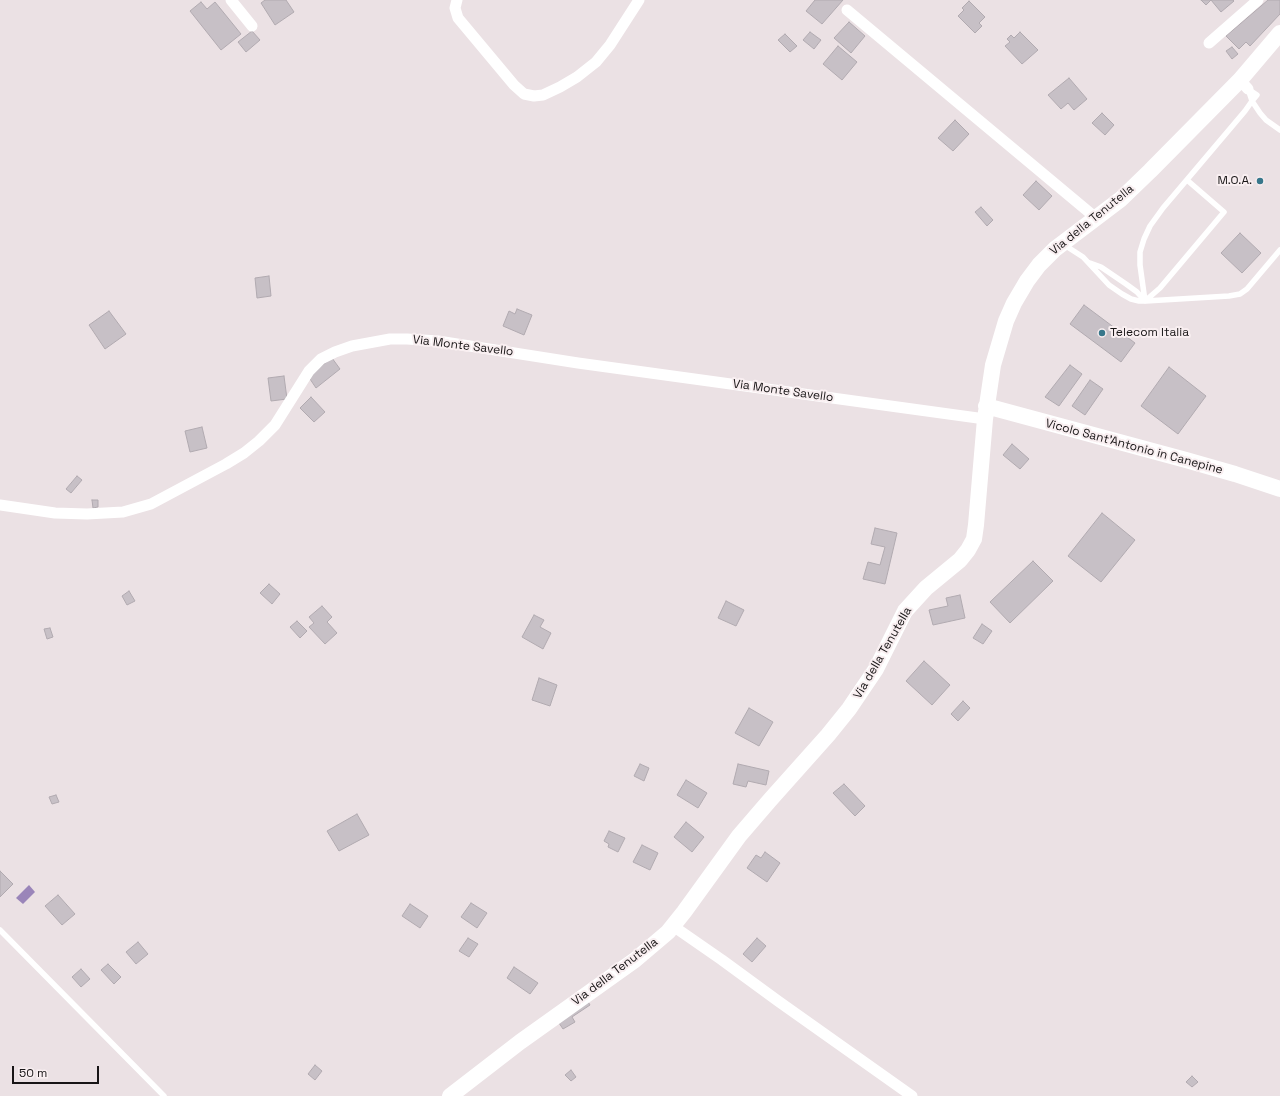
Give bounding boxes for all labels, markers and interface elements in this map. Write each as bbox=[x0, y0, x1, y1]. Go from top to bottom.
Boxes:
place label: M.O.A. bbox=[1217, 174, 1252, 188]
marker: M.O.A. bbox=[1255, 176, 1265, 186]
street label: Via della Tenutella bbox=[1047, 182, 1137, 258]
place label: Telecom Italia bbox=[1110, 326, 1189, 340]
marker: Telecom Italia bbox=[1097, 328, 1107, 338]
street label: Via Monte Savello bbox=[412, 333, 514, 359]
street label: Via Monte Savello bbox=[732, 377, 834, 405]
street label: Vicolo Sant'Antonio in Canepine bbox=[1044, 416, 1224, 478]
street label: Via della Tenutella bbox=[851, 604, 915, 702]
street label: Via della Tenutella bbox=[569, 935, 661, 1009]
scale bar bbox=[14, 1058, 101, 1084]
text: 50 m bbox=[19, 1065, 47, 1081]

